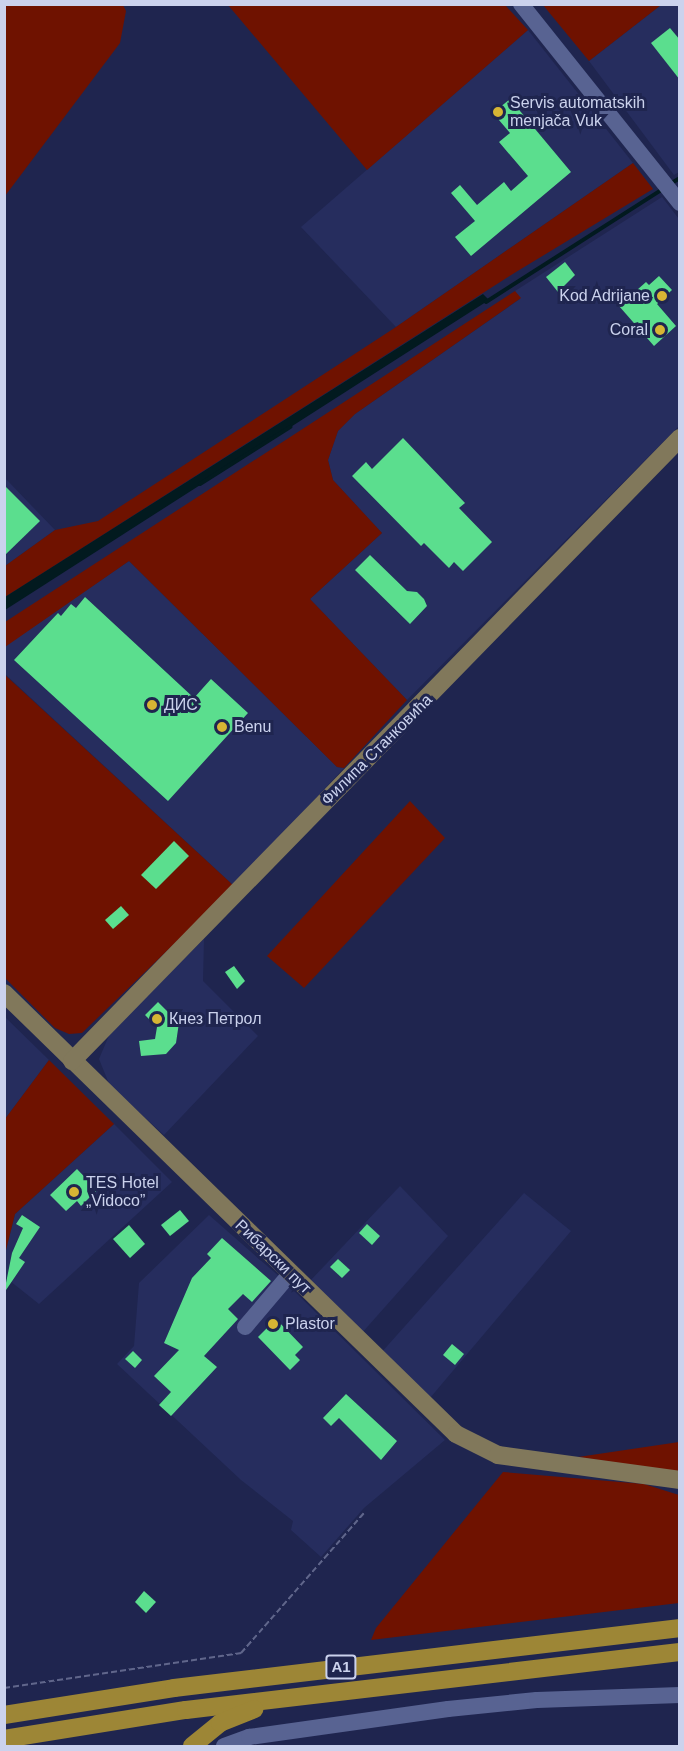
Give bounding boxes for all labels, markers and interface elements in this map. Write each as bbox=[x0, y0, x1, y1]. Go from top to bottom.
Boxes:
place label: Servis automatskih menjača Vuk bbox=[510, 93, 645, 131]
marker: Servis automatskih menjača Vuk bbox=[491, 105, 505, 119]
place label: Kod Adrijane bbox=[558, 286, 650, 306]
marker: Kod Adrijane bbox=[655, 289, 669, 303]
place label: Coral bbox=[610, 320, 648, 340]
marker: Coral bbox=[653, 323, 667, 337]
street label: Филипа Станковића bbox=[317, 690, 437, 810]
place label: ДИС bbox=[164, 695, 198, 715]
marker: ДИС bbox=[145, 698, 159, 712]
place label: Benu bbox=[234, 717, 271, 737]
marker: Benu bbox=[215, 720, 229, 734]
place label: Кнез Петрол bbox=[169, 1009, 261, 1029]
marker: Кнез Петрол bbox=[150, 1012, 164, 1026]
place label: TES Hotel „Vidoco” bbox=[86, 1173, 159, 1211]
marker: TES Hotel „Vidoco” bbox=[67, 1185, 81, 1199]
street label: Рибарски пут bbox=[231, 1216, 315, 1298]
place label: Plastor bbox=[285, 1314, 335, 1334]
marker: Plastor bbox=[266, 1317, 280, 1331]
road number: A1 bbox=[324, 1655, 358, 1679]

